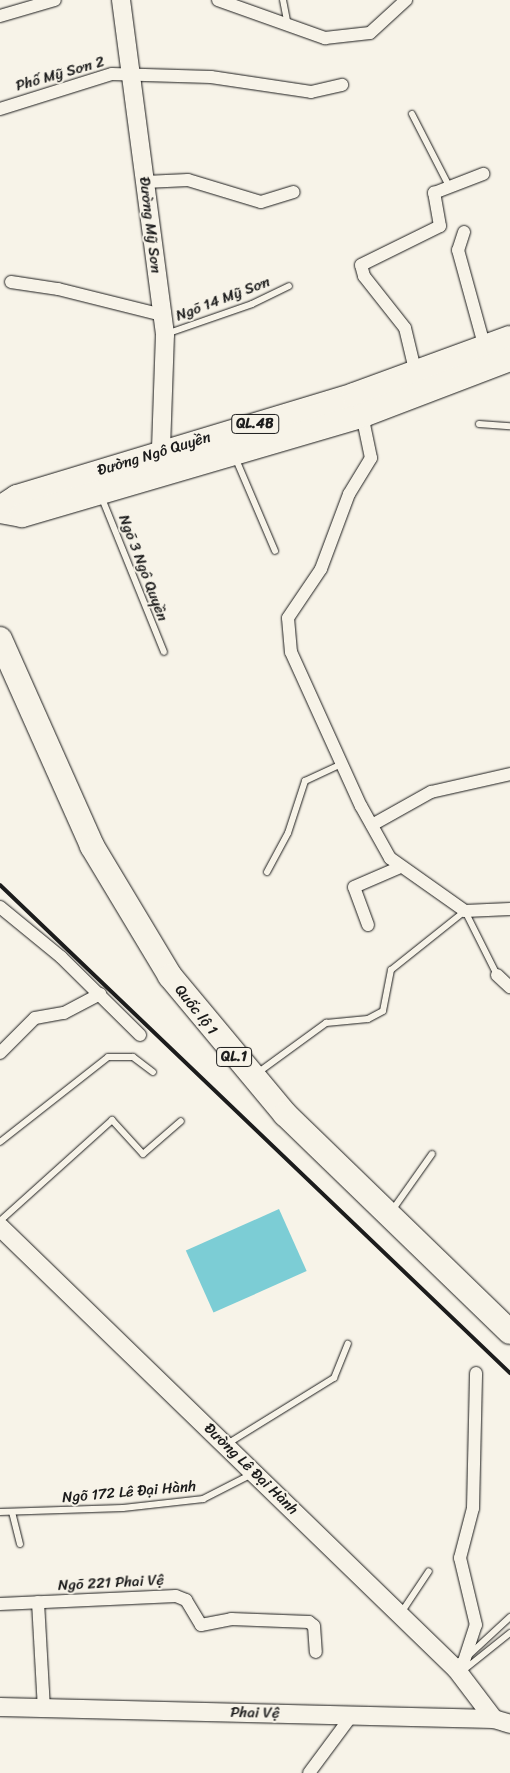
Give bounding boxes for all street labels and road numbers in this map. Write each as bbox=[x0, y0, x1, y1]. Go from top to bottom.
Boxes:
street label: Phố Mỹ Sơn 2 bbox=[14, 53, 106, 95]
street label: Đường Mỹ Sơn bbox=[135, 176, 165, 274]
street label: Ngõ 14 Mỹ Sơn bbox=[173, 273, 273, 325]
road number: QL.4B bbox=[231, 412, 279, 436]
street label: Đường Ngô Quyền bbox=[95, 428, 213, 480]
street label: Ngõ 3 Ngô Quyền bbox=[114, 512, 172, 624]
street label: Quốc lộ 1 bbox=[171, 981, 221, 1039]
road number: QL.1 bbox=[215, 1046, 253, 1068]
street label: Đường Lê Đại Hành bbox=[200, 1419, 302, 1519]
street label: Ngõ 172 Lê Đại Hành bbox=[61, 1477, 197, 1507]
street label: Ngõ 221 Phai Vệ bbox=[58, 1571, 164, 1595]
street label: Phai Vệ bbox=[231, 1704, 279, 1722]

